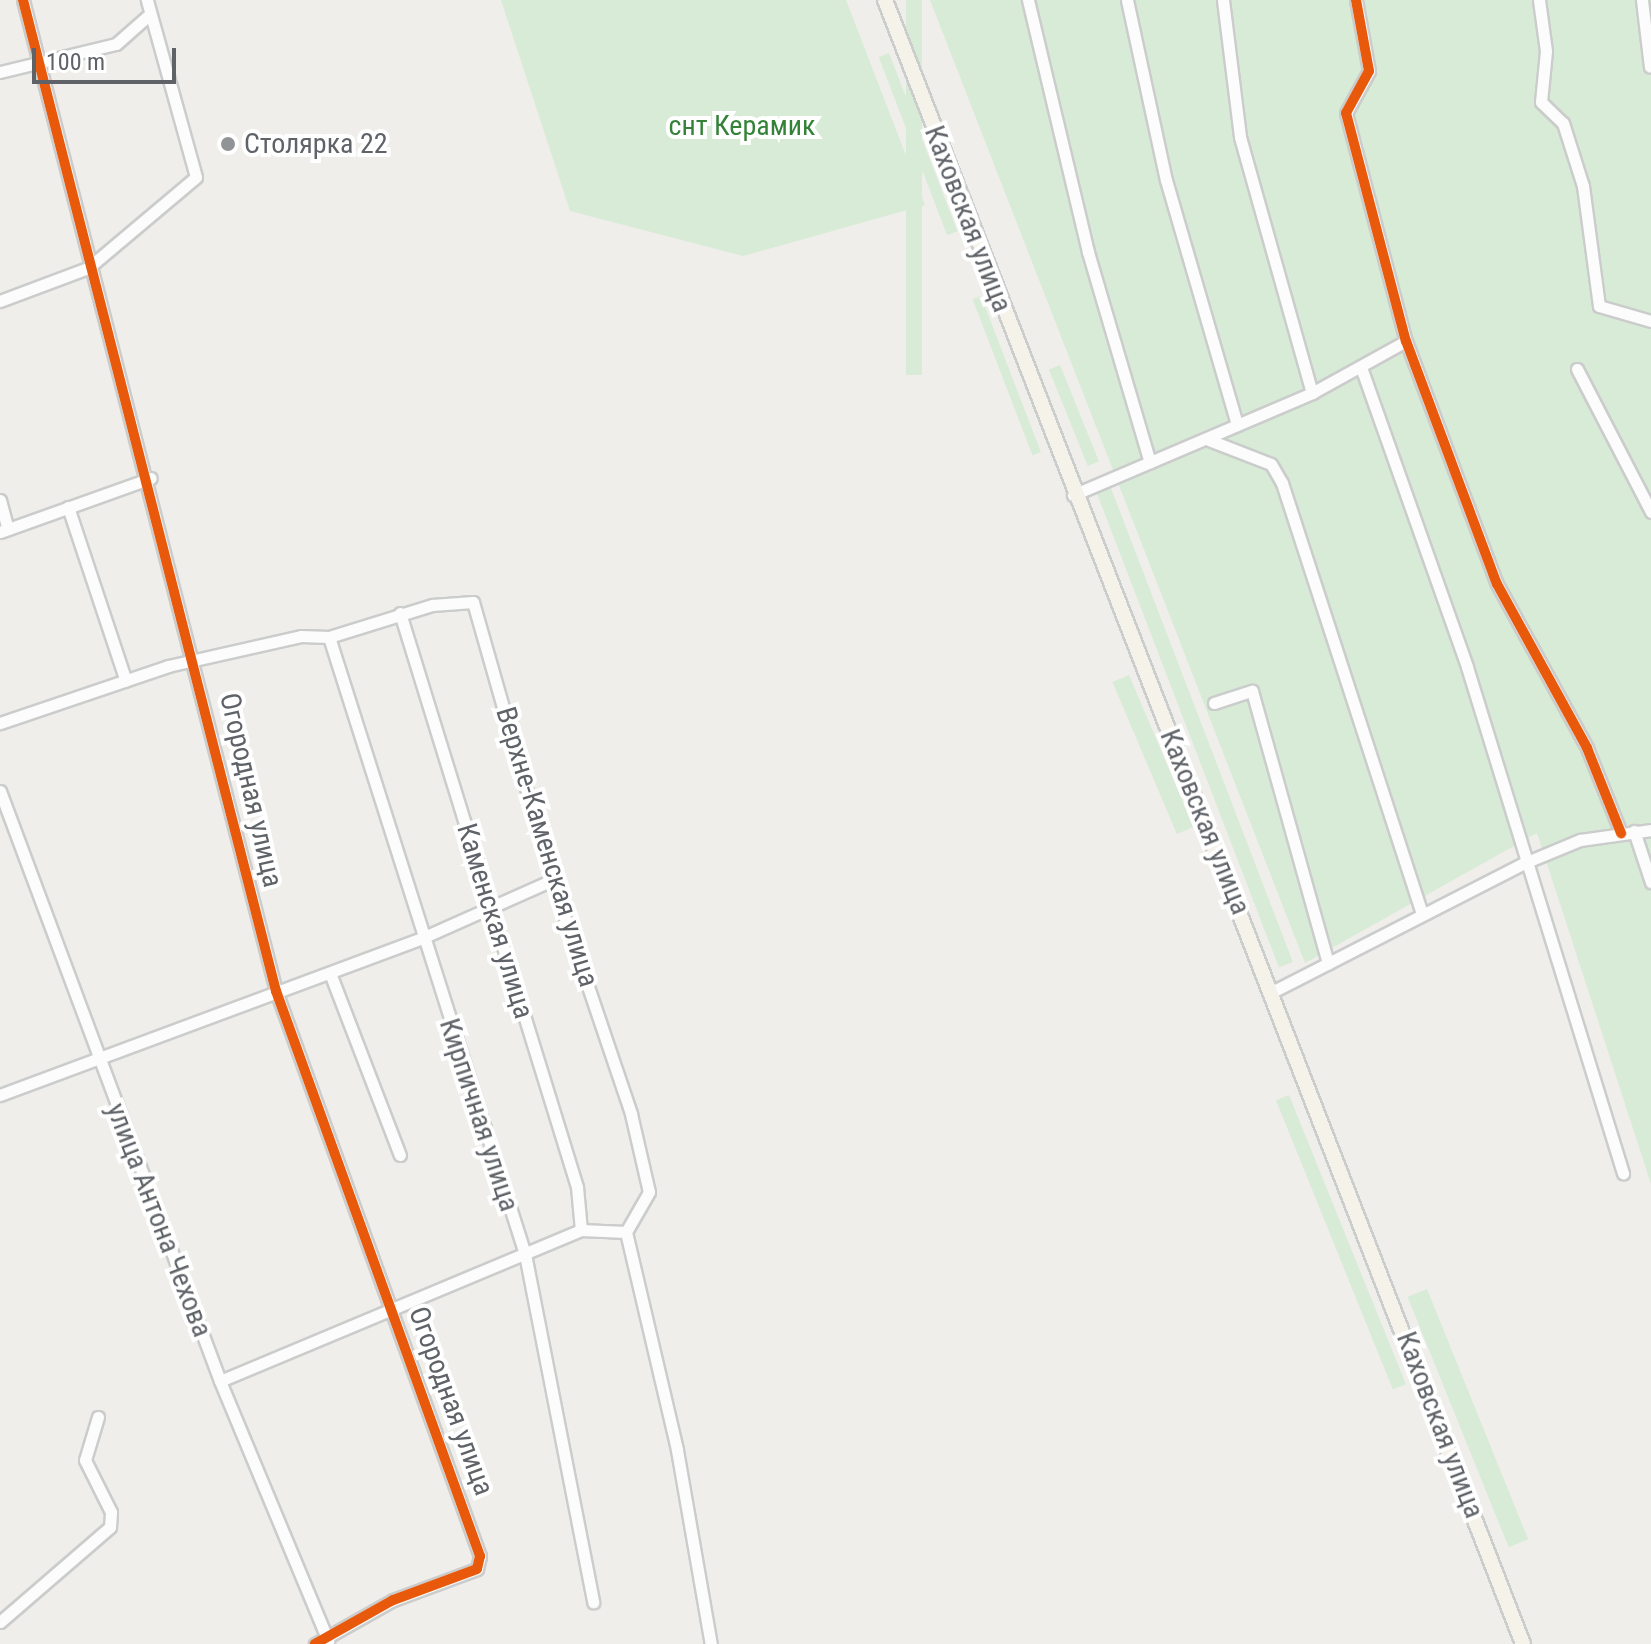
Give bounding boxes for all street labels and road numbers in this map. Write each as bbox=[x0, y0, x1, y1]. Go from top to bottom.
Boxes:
street label: Каховская улица bbox=[917, 121, 1019, 317]
street label: Огородная улица bbox=[212, 690, 290, 890]
street label: Верхне-Каменская улица bbox=[488, 703, 606, 991]
street label: Каховская улица bbox=[1153, 724, 1257, 920]
street label: Каменская улица bbox=[449, 819, 541, 1023]
street label: Кирпичная улица bbox=[432, 1014, 526, 1216]
street label: улица Антона Чехова bbox=[99, 1098, 219, 1342]
street label: Огородная улица bbox=[401, 1302, 501, 1500]
street label: Каховская улица bbox=[1389, 1327, 1491, 1523]

